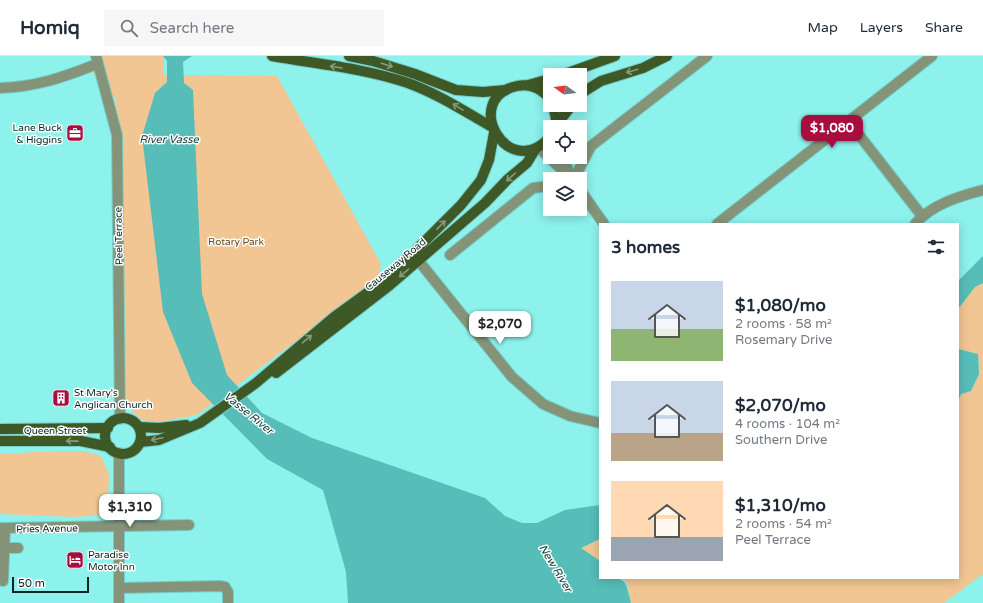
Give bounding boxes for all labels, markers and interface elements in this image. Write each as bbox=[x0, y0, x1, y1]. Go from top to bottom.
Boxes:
search box bbox=[104, 10, 384, 46]
text: Homiq bbox=[20, 17, 80, 39]
icon: search bbox=[118, 17, 140, 39]
text: Search here bbox=[150, 19, 234, 37]
text: Map bbox=[808, 19, 838, 36]
text: Layers bbox=[860, 19, 903, 36]
text: Share bbox=[925, 19, 963, 36]
one-way arrow bbox=[380, 62, 393, 69]
one-way arrow bbox=[330, 63, 343, 71]
north arrow bbox=[543, 68, 587, 112]
map controls bbox=[543, 68, 587, 216]
one-way arrow bbox=[626, 68, 638, 76]
one-way arrow bbox=[453, 103, 464, 111]
pin: $1,080 bbox=[799, 115, 865, 149]
button: locate bbox=[543, 120, 587, 164]
text: $1,080 bbox=[810, 120, 854, 136]
place label: Lane Buck & Higgins bbox=[13, 122, 63, 146]
office icon: Lane Buck & Higgins bbox=[65, 123, 85, 143]
water label: River Vasse bbox=[139, 133, 200, 146]
one-way arrow bbox=[506, 172, 516, 181]
button: layers bbox=[543, 172, 587, 216]
street label: Peel Terrace bbox=[112, 206, 126, 265]
one-way arrow bbox=[436, 220, 445, 230]
park label: Rotary Park bbox=[208, 236, 264, 248]
street label: Causeway Road bbox=[363, 236, 428, 294]
icon: filters bbox=[925, 236, 947, 258]
text: 3 homes bbox=[611, 237, 680, 258]
one-way arrow bbox=[398, 269, 409, 278]
text: $1,080/mo bbox=[735, 295, 826, 316]
icon: home bbox=[643, 297, 691, 345]
pin: $2,070 bbox=[467, 311, 533, 345]
text: $2,070 bbox=[478, 316, 522, 332]
text: 2 rooms · 58 m² bbox=[735, 316, 832, 332]
text: Rosemary Drive bbox=[735, 332, 832, 348]
one-way arrow bbox=[301, 334, 312, 343]
place label: St Mary's Anglican Church bbox=[74, 387, 153, 411]
building icon: St Mary's Anglican Church bbox=[51, 388, 71, 408]
water label: Vasse River bbox=[221, 390, 277, 438]
text: $2,070/mo bbox=[735, 395, 826, 416]
icon: home bbox=[643, 397, 691, 445]
text: 4 rooms · 104 m² bbox=[735, 416, 840, 432]
street label: Queen Street bbox=[24, 425, 87, 437]
text: Southern Drive bbox=[735, 432, 827, 448]
one-way arrow bbox=[151, 436, 164, 444]
one-way arrow bbox=[66, 437, 79, 444]
pin: $1,310 bbox=[97, 494, 163, 528]
text: $1,310/mo bbox=[735, 495, 826, 516]
icon: home bbox=[643, 497, 691, 545]
text: $1,310 bbox=[108, 499, 152, 515]
text: 2 rooms · 54 m² bbox=[735, 516, 832, 532]
street label: Pries Avenue bbox=[16, 522, 78, 536]
text: Peel Terrace bbox=[735, 532, 811, 548]
water label: New River bbox=[536, 542, 576, 596]
place label: Paradise Motor Inn bbox=[88, 549, 135, 573]
hotel icon: Paradise Motor Inn bbox=[65, 550, 85, 570]
scale bar bbox=[12, 575, 89, 594]
text: 50 m bbox=[18, 577, 45, 590]

